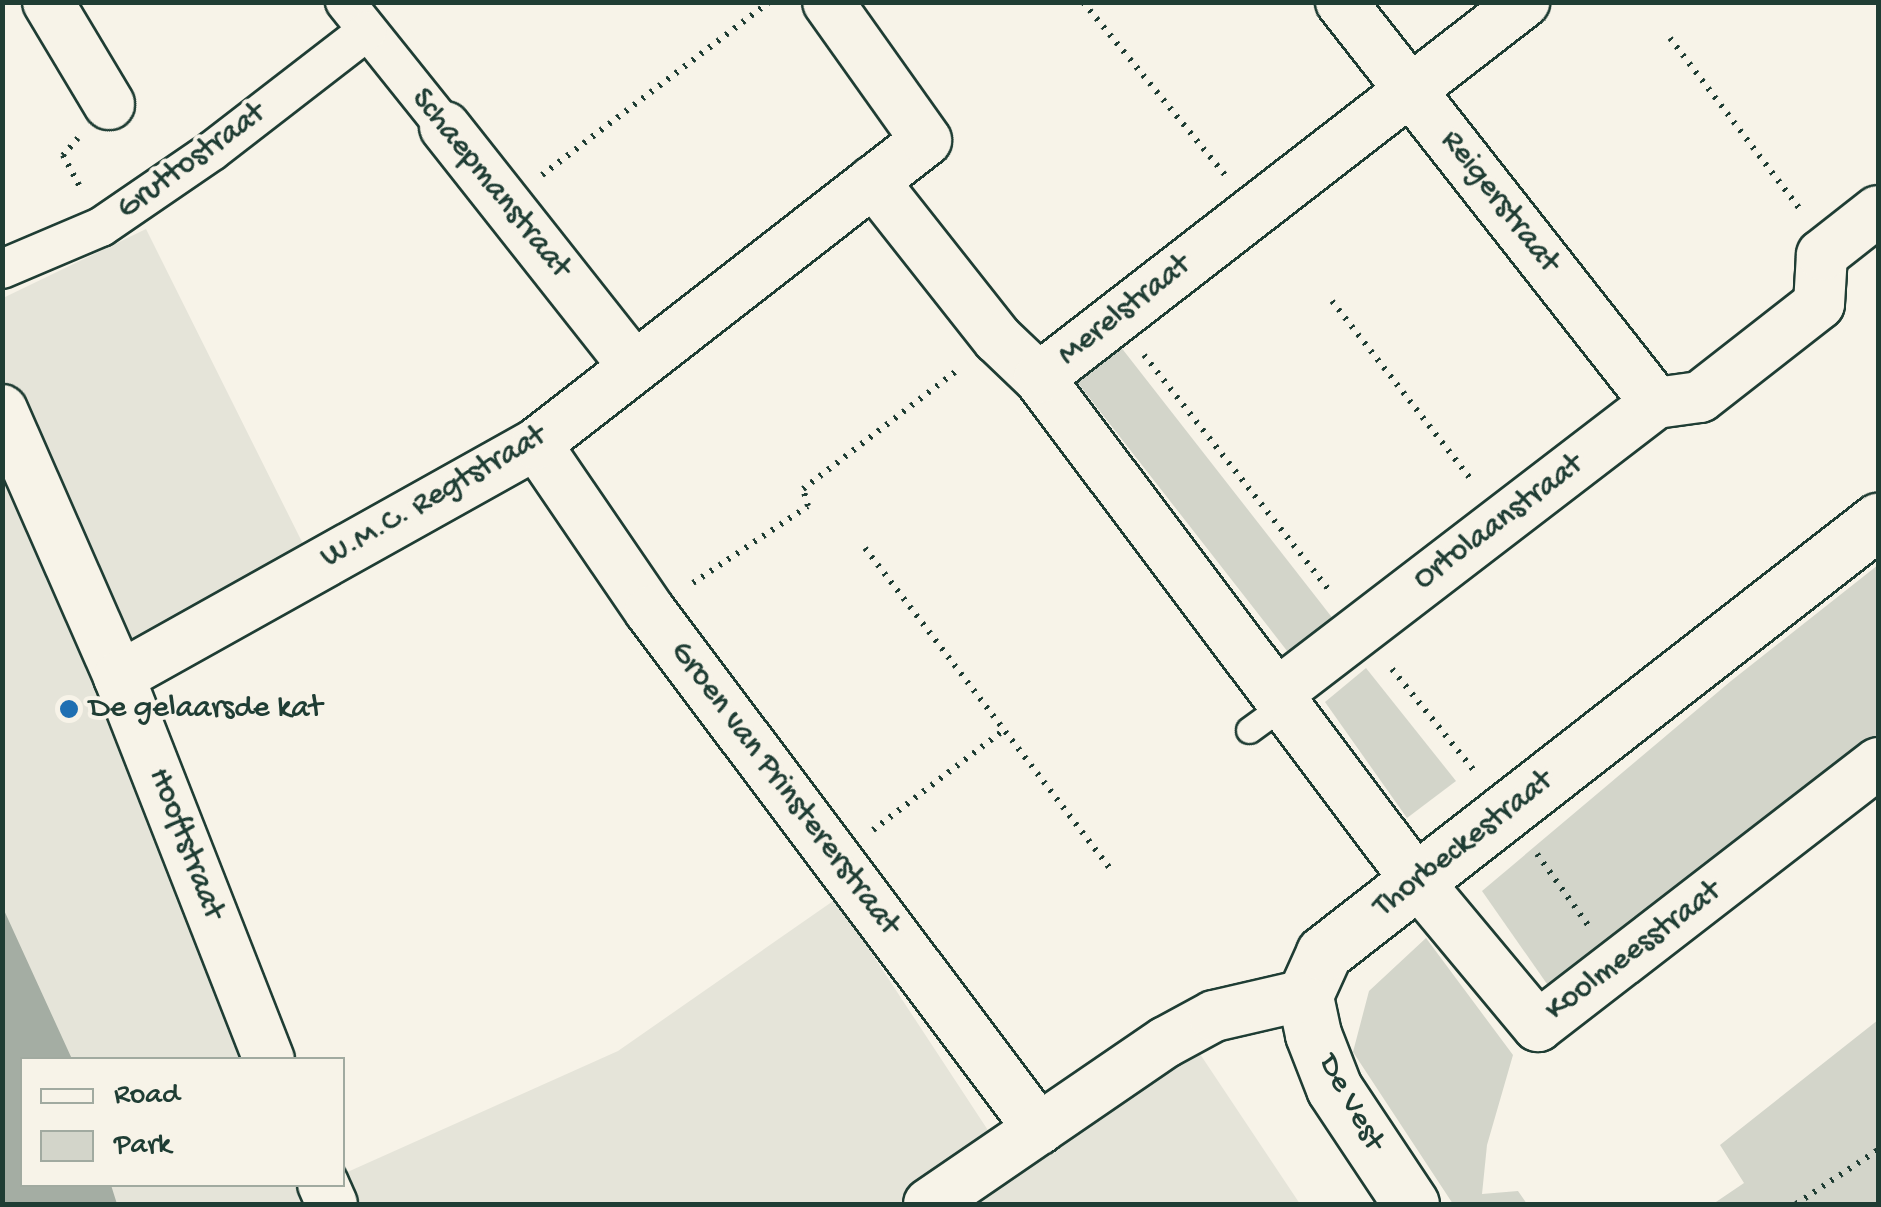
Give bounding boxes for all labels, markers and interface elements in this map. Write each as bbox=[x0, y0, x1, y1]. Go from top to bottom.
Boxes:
street label: Schaepmanstraat bbox=[402, 81, 578, 287]
street label: Gruttostraat bbox=[110, 95, 274, 229]
street label: Reigerstraat bbox=[1431, 123, 1567, 281]
street label: Merelstraat bbox=[1051, 247, 1199, 375]
street label: W.M.C. Regtstraat bbox=[315, 418, 553, 578]
street label: Ortolaanstraat bbox=[1406, 447, 1592, 599]
street label: Groen van Prinstererstraat bbox=[661, 634, 907, 944]
place label: De gelaarsde kat bbox=[89, 690, 322, 728]
marker: De gelaarsde kat bbox=[58, 698, 80, 720]
street label: Hooftstraat bbox=[139, 763, 231, 925]
street label: Thorbeckestraat bbox=[1367, 763, 1561, 927]
street label: Koolmeesstraat bbox=[1539, 873, 1729, 1031]
street label: De Vest bbox=[1308, 1048, 1392, 1158]
legend bbox=[20, 1057, 345, 1187]
text: Road bbox=[114, 1079, 180, 1114]
text: Park bbox=[114, 1129, 171, 1164]

